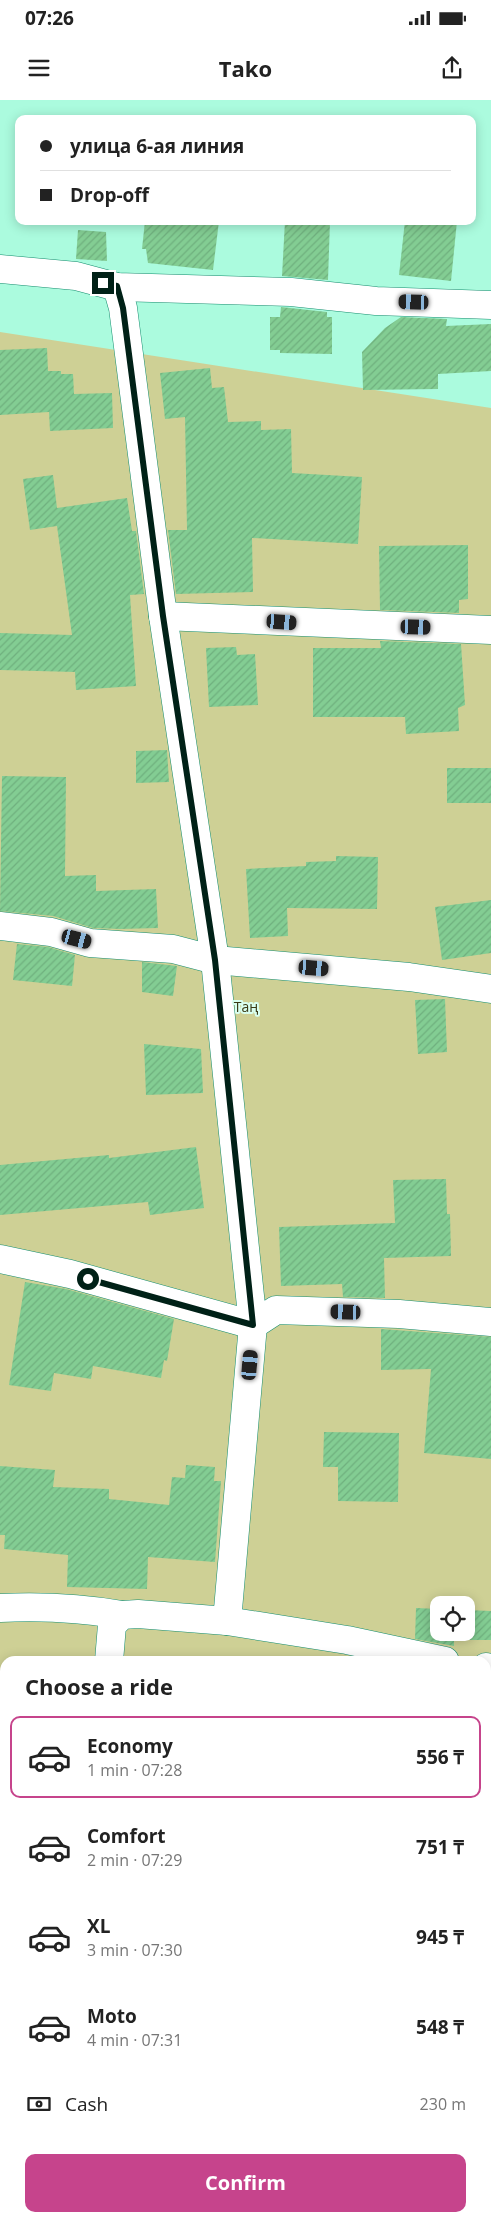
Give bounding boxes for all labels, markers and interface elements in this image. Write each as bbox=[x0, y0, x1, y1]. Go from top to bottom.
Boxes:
text: 07:26 bbox=[25, 5, 74, 31]
text: Tako bbox=[219, 53, 272, 83]
icon: menu bbox=[25, 54, 53, 82]
icon: share bbox=[438, 54, 466, 82]
text: улица 6-ая линия bbox=[70, 133, 244, 159]
text: Drop-off bbox=[70, 182, 149, 208]
route end bbox=[92, 272, 114, 294]
car bbox=[398, 294, 429, 310]
car bbox=[266, 613, 297, 631]
car bbox=[400, 619, 431, 635]
car bbox=[60, 928, 93, 950]
car bbox=[298, 959, 329, 977]
park label: Таң bbox=[234, 997, 258, 1016]
route start bbox=[77, 1268, 99, 1290]
car bbox=[330, 1304, 361, 1320]
car bbox=[241, 1349, 258, 1381]
map controls bbox=[430, 1596, 475, 1641]
button: locate bbox=[430, 1596, 475, 1641]
text: Choose a ride bbox=[25, 1671, 173, 1701]
text: Economy bbox=[87, 1733, 173, 1759]
icon: car bbox=[27, 1735, 72, 1780]
text: 556 ₸ bbox=[416, 1744, 464, 1770]
text: 1 min · 07:28 bbox=[87, 1759, 182, 1781]
text: Comfort bbox=[87, 1823, 166, 1849]
icon: car bbox=[27, 1825, 72, 1870]
text: 751 ₸ bbox=[416, 1834, 464, 1860]
text: 2 min · 07:29 bbox=[87, 1849, 182, 1871]
text: XL bbox=[87, 1913, 110, 1939]
icon: car bbox=[27, 1915, 72, 1960]
text: 945 ₸ bbox=[416, 1924, 464, 1950]
text: 3 min · 07:30 bbox=[87, 1939, 182, 1961]
text: Moto bbox=[87, 2003, 137, 2029]
icon: car bbox=[27, 2005, 72, 2050]
text: 548 ₸ bbox=[416, 2014, 464, 2040]
text: 4 min · 07:31 bbox=[87, 2029, 182, 2051]
icon: cash bbox=[25, 2090, 53, 2118]
text: Cash bbox=[65, 2091, 108, 2117]
text: 230 m bbox=[420, 2093, 466, 2115]
button: Confirm bbox=[25, 2154, 466, 2212]

